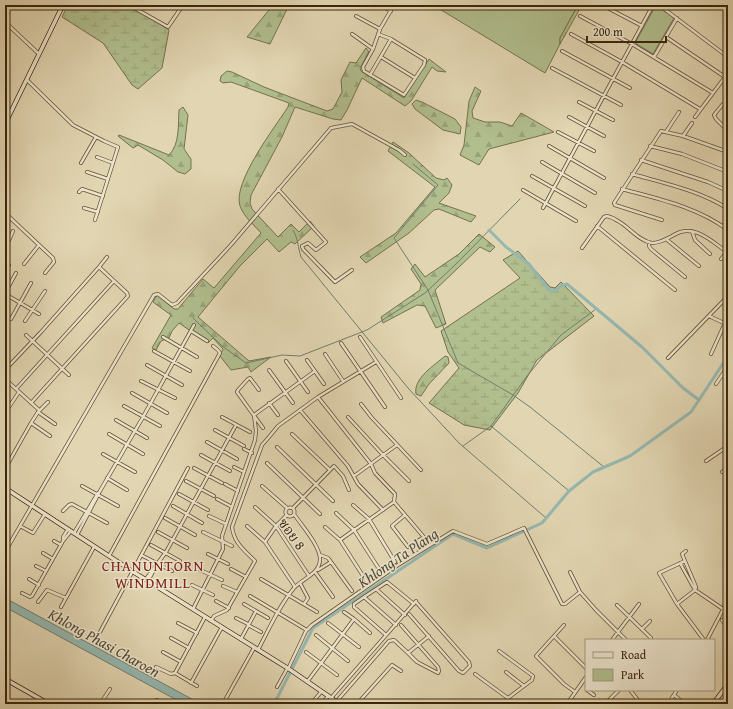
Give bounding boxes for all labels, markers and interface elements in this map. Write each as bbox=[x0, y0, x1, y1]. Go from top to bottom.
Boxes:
scale bar bbox=[587, 18, 666, 44]
text: 200 m bbox=[593, 23, 623, 40]
street label: ซอย 8 bbox=[274, 514, 310, 554]
water label: Khlong Ta Plang bbox=[352, 523, 442, 593]
district label: CHANUNTORN WINDMILL bbox=[102, 555, 204, 593]
water label: Khlong Phasi Charoen bbox=[44, 603, 164, 682]
legend bbox=[585, 639, 715, 691]
text: Road bbox=[621, 646, 647, 663]
text: Park bbox=[621, 666, 645, 683]

